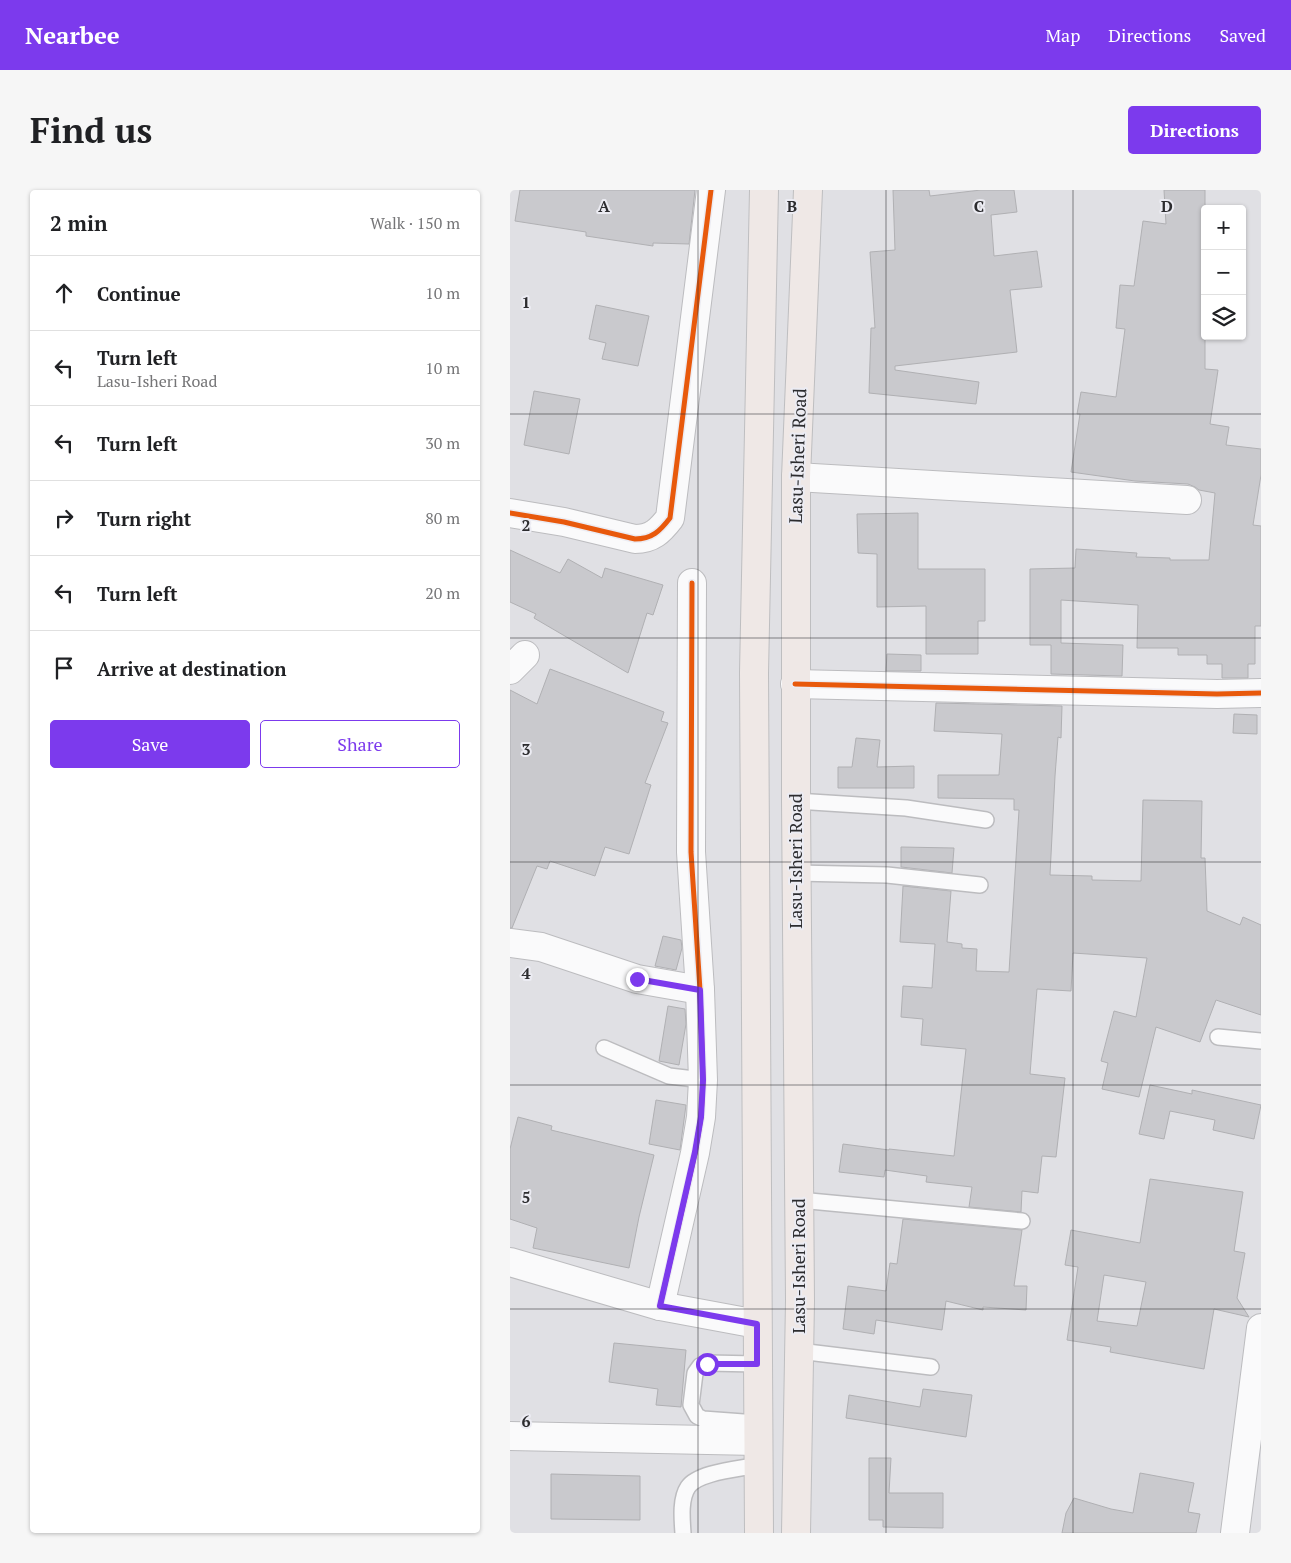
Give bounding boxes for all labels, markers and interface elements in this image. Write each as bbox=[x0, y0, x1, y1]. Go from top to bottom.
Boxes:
text: Nearbee bbox=[25, 19, 120, 51]
text: Map bbox=[1045, 23, 1080, 47]
text: Directions bbox=[1108, 23, 1191, 47]
text: Saved bbox=[1219, 23, 1266, 47]
button: Directions bbox=[1128, 106, 1261, 154]
text: Find us bbox=[30, 107, 152, 153]
text: A bbox=[598, 195, 610, 217]
text: B bbox=[787, 195, 797, 217]
text: C bbox=[974, 195, 984, 217]
text: D bbox=[1161, 195, 1173, 217]
map controls bbox=[1201, 205, 1246, 340]
button: + bbox=[1201, 205, 1246, 250]
text: 2 min bbox=[50, 209, 107, 237]
text: Walk · 150 m bbox=[370, 212, 460, 234]
button: − bbox=[1201, 250, 1246, 295]
icon: ahead bbox=[50, 279, 78, 307]
text: Continue bbox=[97, 281, 181, 306]
text: 10 m bbox=[425, 282, 460, 304]
text: 1 bbox=[521, 291, 531, 313]
button: layers bbox=[1201, 295, 1246, 340]
text: Turn left bbox=[97, 345, 178, 370]
icon: left bbox=[50, 354, 78, 382]
text: 10 m bbox=[425, 357, 460, 379]
text: Lasu-Isheri Road bbox=[97, 370, 217, 392]
street label: Lasu-Isheri Road bbox=[783, 388, 811, 524]
icon: left bbox=[50, 429, 78, 457]
text: Turn left bbox=[97, 431, 178, 456]
text: 30 m bbox=[425, 432, 460, 454]
icon: right bbox=[50, 504, 78, 532]
text: Turn right bbox=[97, 506, 191, 531]
text: 80 m bbox=[425, 507, 460, 529]
text: 2 bbox=[521, 514, 531, 536]
icon: left bbox=[50, 579, 78, 607]
text: Turn left bbox=[97, 581, 178, 606]
text: 20 m bbox=[425, 582, 460, 604]
icon: arrive bbox=[50, 654, 78, 682]
text: Arrive at destination bbox=[97, 656, 286, 681]
button: Save bbox=[50, 720, 250, 768]
button: Share bbox=[260, 720, 460, 768]
text: 3 bbox=[521, 738, 531, 760]
street label: Lasu-Isheri Road bbox=[783, 793, 807, 929]
text: 4 bbox=[521, 962, 531, 984]
route end bbox=[626, 968, 649, 991]
text: 5 bbox=[521, 1186, 531, 1208]
street label: Lasu-Isheri Road bbox=[786, 1198, 810, 1334]
route start bbox=[696, 1353, 719, 1376]
text: 6 bbox=[521, 1410, 531, 1432]

